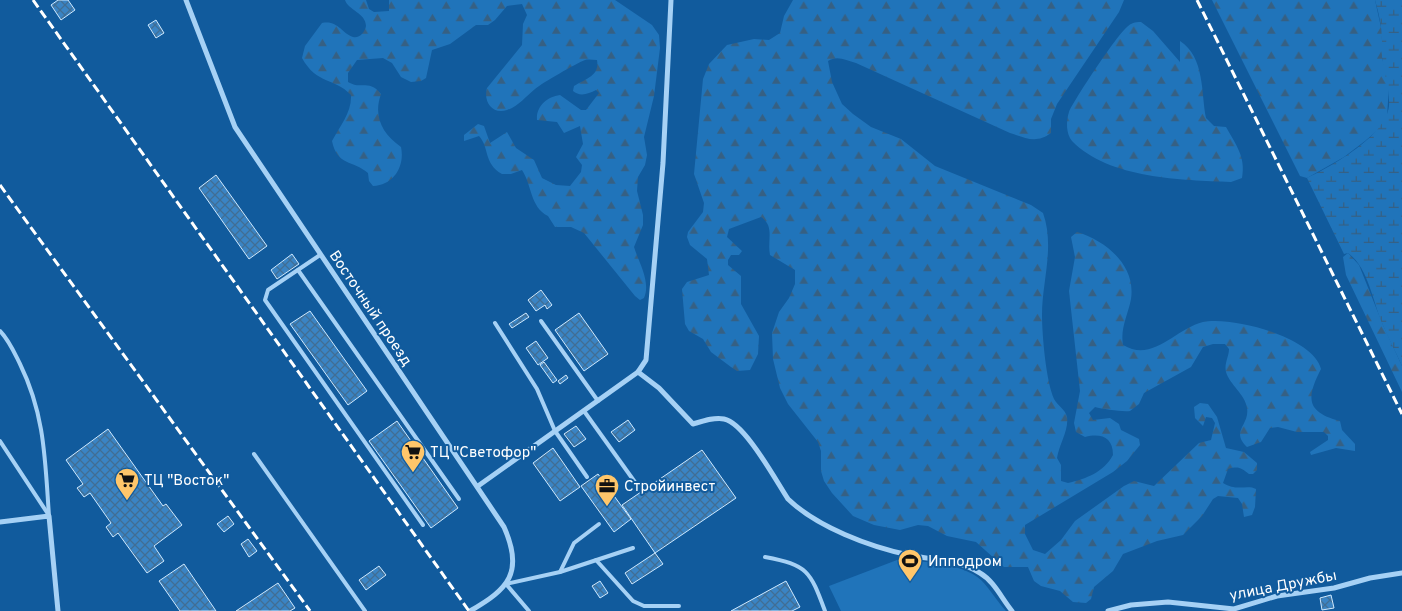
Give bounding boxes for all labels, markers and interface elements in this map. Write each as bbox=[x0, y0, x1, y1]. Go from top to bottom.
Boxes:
street label: Восточный проезд bbox=[324, 247, 415, 370]
supermarket icon: ТЦ "Светофор" bbox=[400, 439, 426, 473]
place label: ТЦ "Светофор" bbox=[430, 444, 536, 463]
supermarket icon: ТЦ "Восток" bbox=[114, 467, 140, 501]
place label: ТЦ "Восток" bbox=[144, 472, 229, 491]
office icon: Стройинвест bbox=[594, 473, 620, 507]
place label: Стройинвест bbox=[624, 478, 715, 497]
sports icon: Ипподром bbox=[897, 548, 923, 582]
place label: Ипподром bbox=[928, 553, 1002, 572]
street label: улица Дружбы bbox=[1228, 567, 1339, 606]

